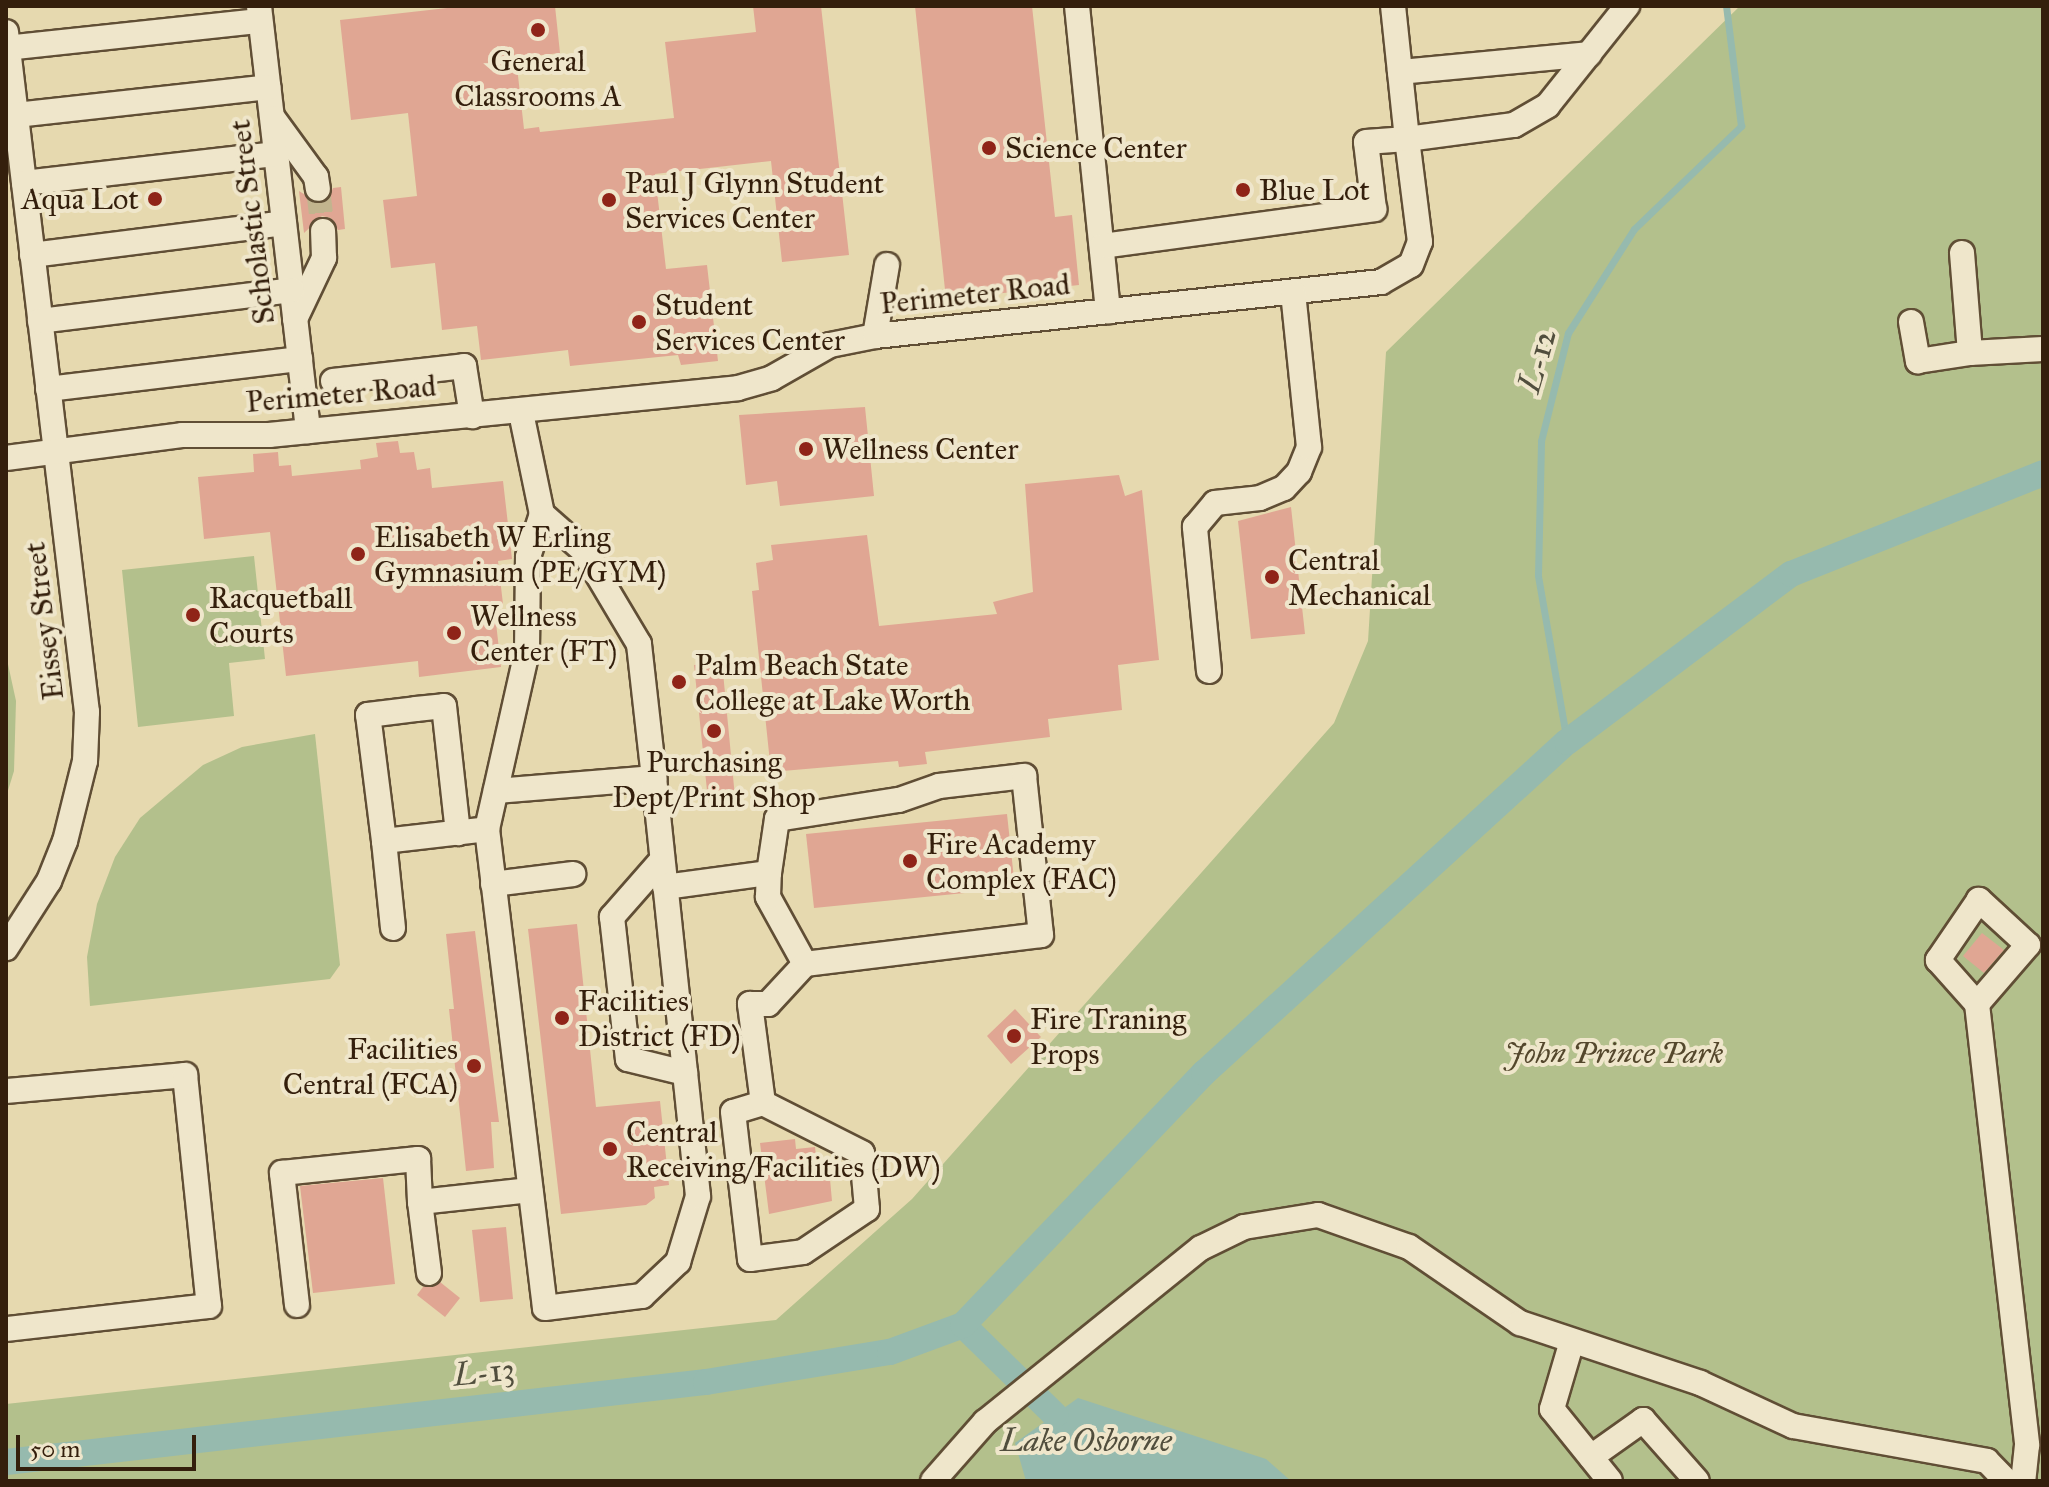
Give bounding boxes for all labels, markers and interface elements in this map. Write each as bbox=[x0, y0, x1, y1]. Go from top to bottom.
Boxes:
marker: General Classrooms A bbox=[529, 21, 547, 39]
place label: General Classrooms A bbox=[454, 43, 622, 114]
street label: Scholastic Street bbox=[222, 118, 282, 326]
place label: Science Center bbox=[1005, 130, 1187, 166]
marker: Science Center bbox=[980, 139, 998, 157]
place label: Paul J Glynn Student Services Center bbox=[625, 165, 884, 236]
place label: Blue Lot bbox=[1259, 172, 1370, 208]
place label: Aqua Lot bbox=[21, 181, 139, 217]
marker: Blue Lot bbox=[1234, 181, 1252, 199]
marker: Aqua Lot bbox=[146, 190, 164, 208]
marker: Paul J Glynn Student Services Center bbox=[600, 191, 618, 209]
street label: Perimeter Road bbox=[878, 266, 1072, 322]
place label: Student Services Center bbox=[655, 287, 845, 358]
marker: Student Services Center bbox=[630, 313, 648, 331]
water label: L-12 bbox=[1511, 325, 1565, 397]
street label: Perimeter Road bbox=[244, 368, 438, 420]
place label: Wellness Center bbox=[822, 431, 1018, 467]
marker: Wellness Center bbox=[797, 440, 815, 458]
place label: Elisabeth W Erling Gymnasium (PE/GYM) bbox=[374, 519, 666, 590]
street label: Eissey Street bbox=[16, 540, 72, 702]
place label: Central Mechanical bbox=[1288, 542, 1431, 612]
marker: Elisabeth W Erling Gymnasium (PE/GYM) bbox=[349, 545, 367, 563]
marker: Central Mechanical bbox=[1263, 568, 1281, 586]
place label: Racquetball Courts bbox=[209, 580, 352, 650]
place label: Wellness Center (FT) bbox=[470, 598, 617, 668]
marker: Racquetball Courts bbox=[184, 606, 202, 624]
marker: Wellness Center (FT) bbox=[445, 624, 463, 642]
place label: Palm Beach State College at Lake Worth bbox=[695, 647, 970, 718]
marker: Palm Beach State College at Lake Worth bbox=[670, 673, 688, 691]
marker: Purchasing Dept/Print Shop bbox=[705, 722, 723, 740]
place label: Purchasing Dept/Print Shop bbox=[612, 744, 816, 814]
place label: Fire Academy Complex (FAC) bbox=[926, 826, 1117, 896]
marker: Fire Academy Complex (FAC) bbox=[901, 852, 919, 870]
place label: Facilities District (FD) bbox=[578, 983, 741, 1054]
place label: Fire Traning Props bbox=[1030, 1001, 1186, 1072]
marker: Facilities District (FD) bbox=[553, 1009, 571, 1027]
marker: Fire Traning Props bbox=[1005, 1027, 1023, 1045]
place label: Facilities Central (FCA) bbox=[283, 1031, 458, 1102]
park label: John Prince Park bbox=[1505, 1035, 1723, 1071]
marker: Facilities Central (FCA) bbox=[465, 1057, 483, 1075]
place label: Central Receiving/Facilities (DW) bbox=[626, 1114, 941, 1184]
marker: Central Receiving/Facilities (DW) bbox=[601, 1140, 619, 1158]
water label: L-13 bbox=[451, 1351, 517, 1395]
scale bar bbox=[20, 1419, 200, 1469]
water label: Lake Osborne bbox=[1000, 1422, 1172, 1460]
text: 50 m bbox=[30, 1434, 80, 1464]

